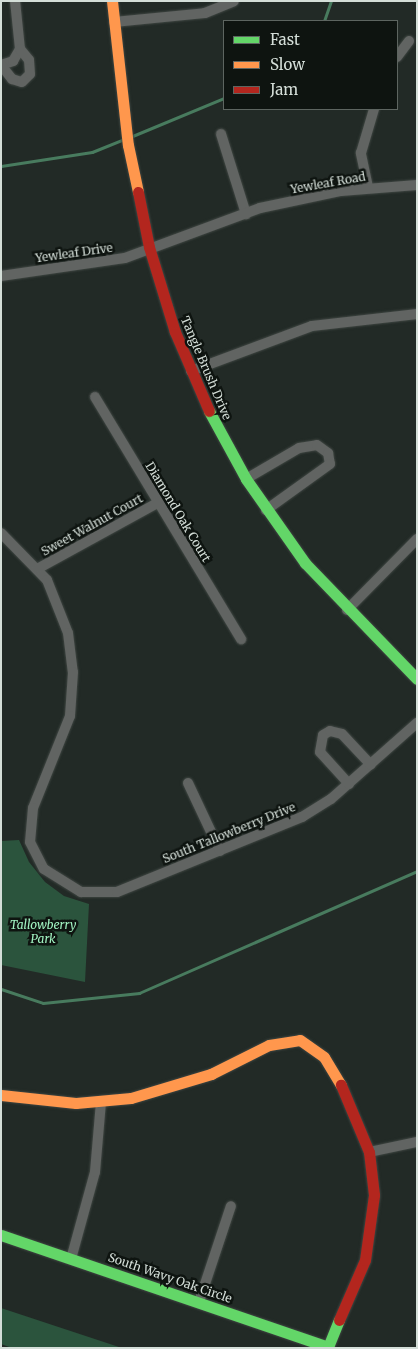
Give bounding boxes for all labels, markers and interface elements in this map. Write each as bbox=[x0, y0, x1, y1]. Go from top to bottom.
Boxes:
legend bbox=[223, 20, 398, 110]
text: Fast bbox=[270, 30, 300, 49]
text: Slow bbox=[270, 55, 305, 74]
text: Jam bbox=[270, 80, 298, 99]
street label: Yewleaf Road bbox=[289, 169, 367, 197]
street label: Yewleaf Drive bbox=[34, 240, 114, 266]
street label: Tangle Brush Drive bbox=[178, 314, 234, 422]
street label: Diamond Oak Court bbox=[142, 459, 214, 565]
street label: Sweet Walnut Court bbox=[39, 491, 145, 559]
street label: South Tallowberry Drive bbox=[160, 800, 298, 866]
park label: Tallowberry Park bbox=[10, 918, 76, 946]
street label: South Wavy Oak Circle bbox=[106, 1250, 234, 1306]

